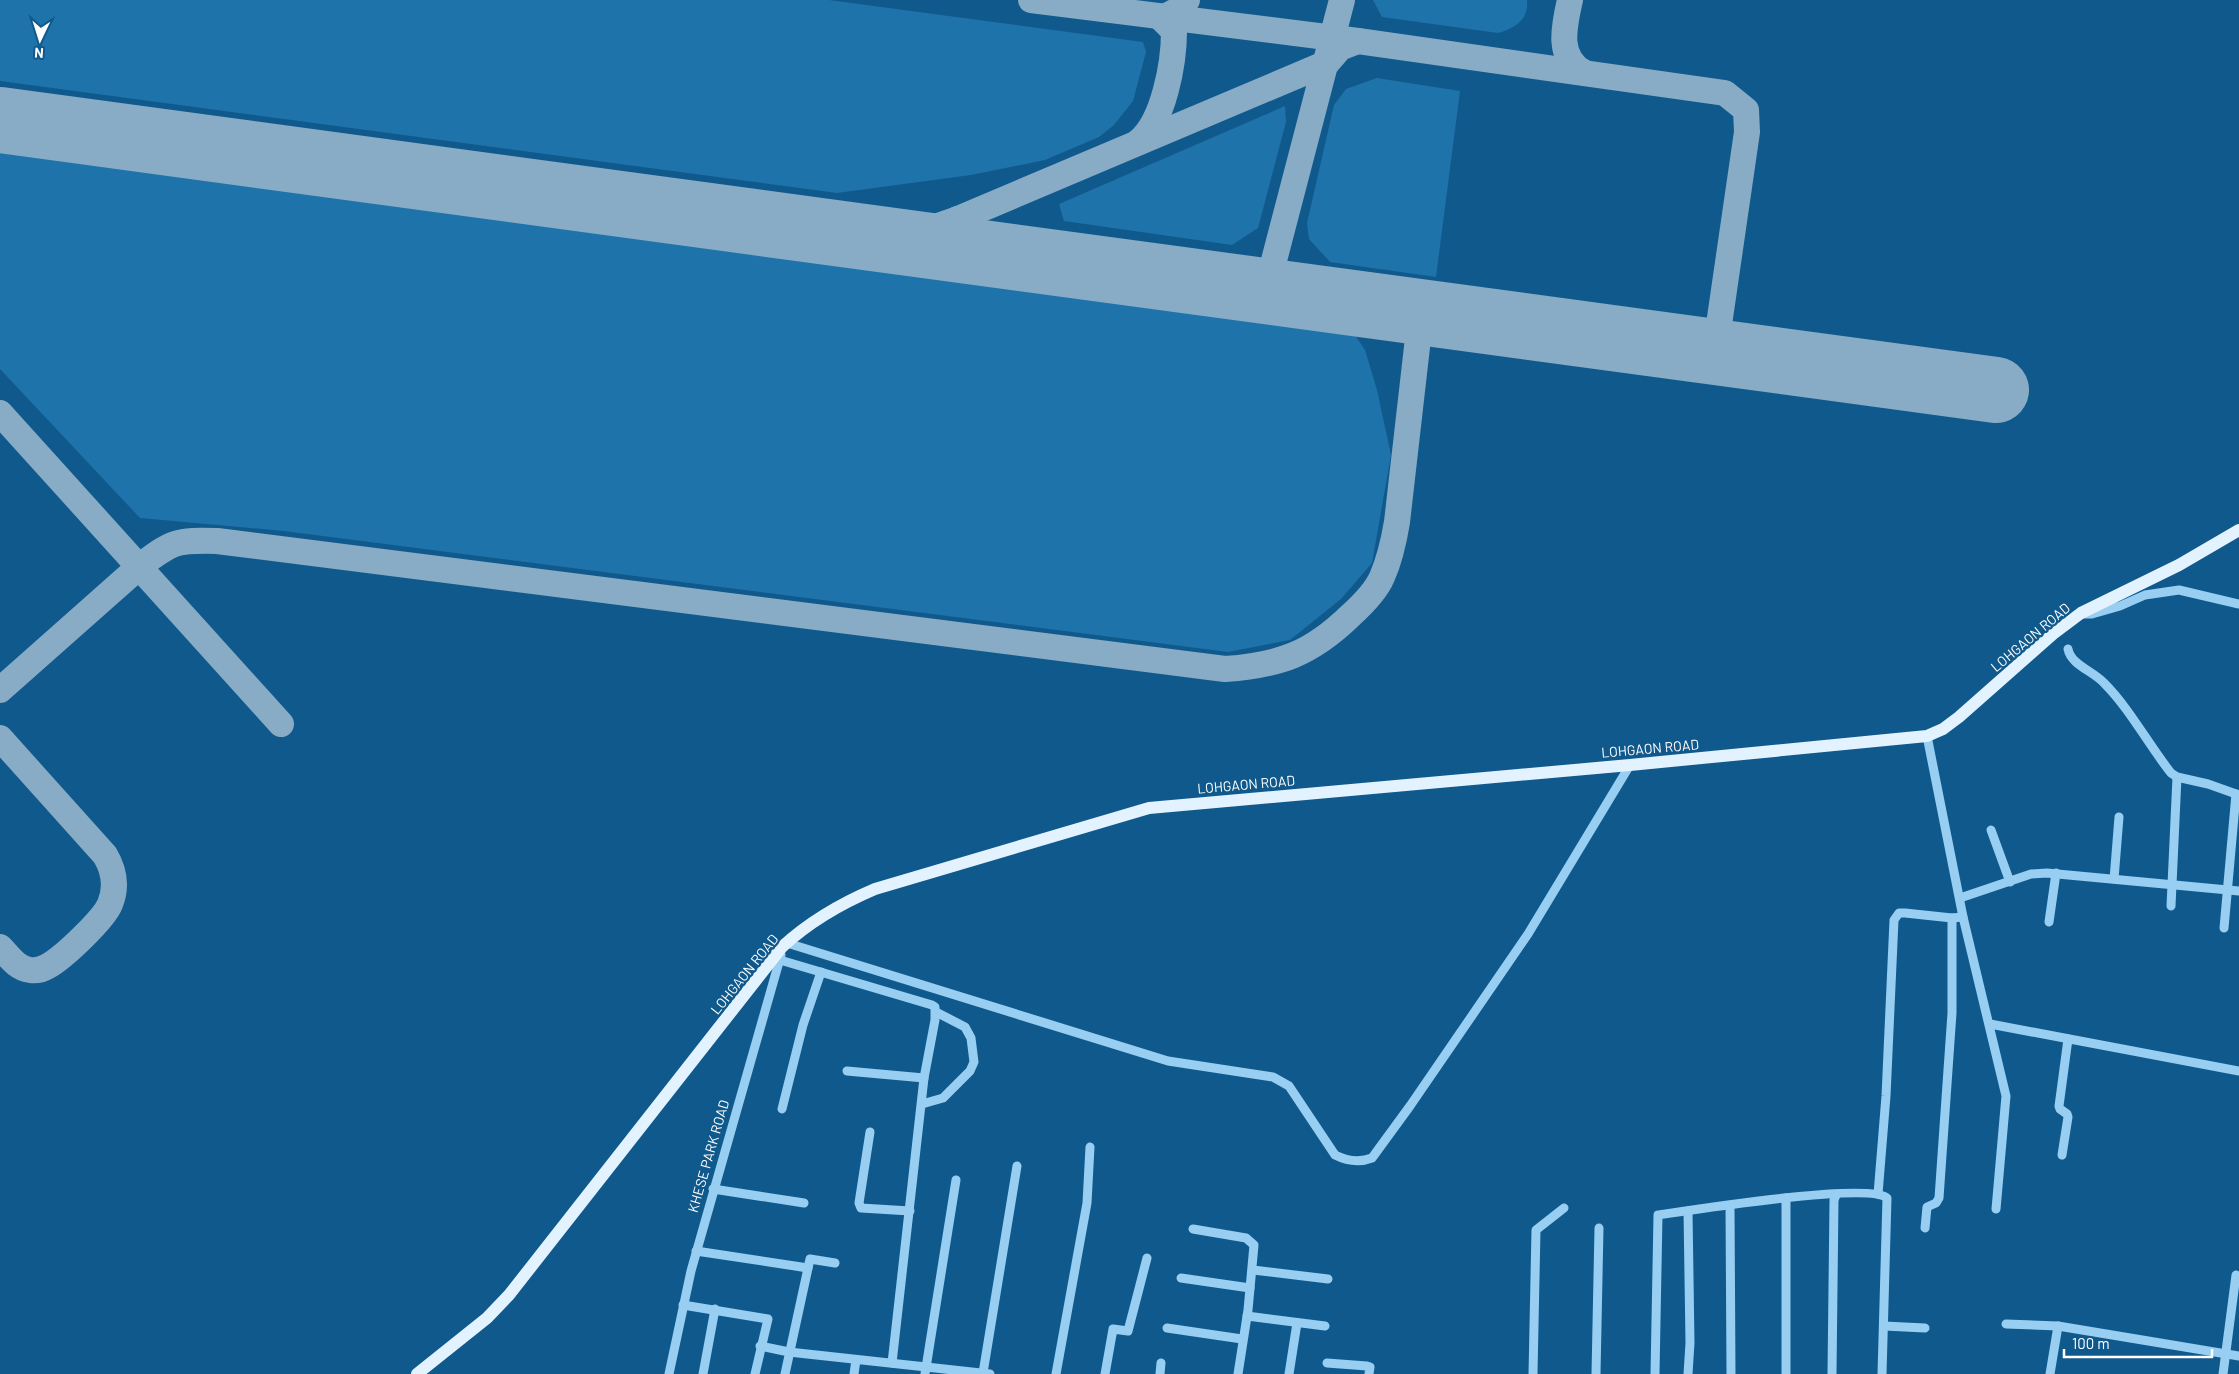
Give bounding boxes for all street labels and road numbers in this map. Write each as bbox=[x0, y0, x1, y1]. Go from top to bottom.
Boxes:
street label: LOHGAON ROAD bbox=[1987, 599, 2073, 675]
street label: LOHGAON ROAD bbox=[1600, 735, 1700, 761]
street label: LOHGAON ROAD bbox=[1196, 771, 1296, 797]
street label: LOHGAON ROAD bbox=[707, 931, 781, 1017]
street label: KHESE PARK ROAD bbox=[684, 1098, 732, 1214]

